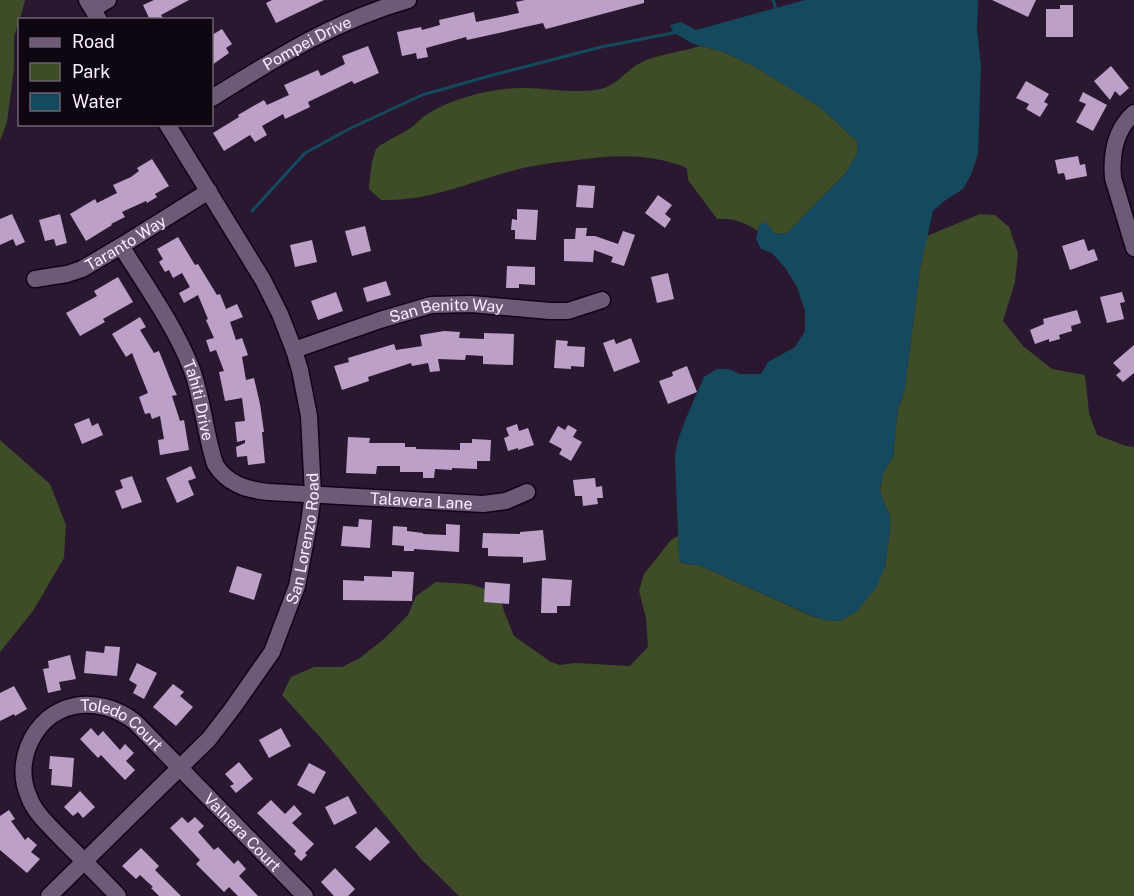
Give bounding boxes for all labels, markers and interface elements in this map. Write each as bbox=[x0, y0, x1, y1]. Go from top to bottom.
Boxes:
street label: Pompei Drive bbox=[259, 12, 355, 74]
legend bbox=[18, 18, 213, 126]
text: Road bbox=[72, 31, 115, 52]
text: Park bbox=[72, 61, 110, 82]
text: Water bbox=[72, 91, 122, 112]
street label: Taranto Way bbox=[82, 211, 170, 275]
street label: San Benito Way bbox=[387, 295, 505, 327]
street label: Tahiti Drive bbox=[179, 357, 217, 442]
street label: San Lorenzo Road bbox=[282, 472, 323, 607]
street label: Talavera Lane bbox=[370, 489, 473, 513]
street label: Toledo Court bbox=[80, 696, 167, 755]
street label: Valnera Court bbox=[200, 789, 285, 876]

